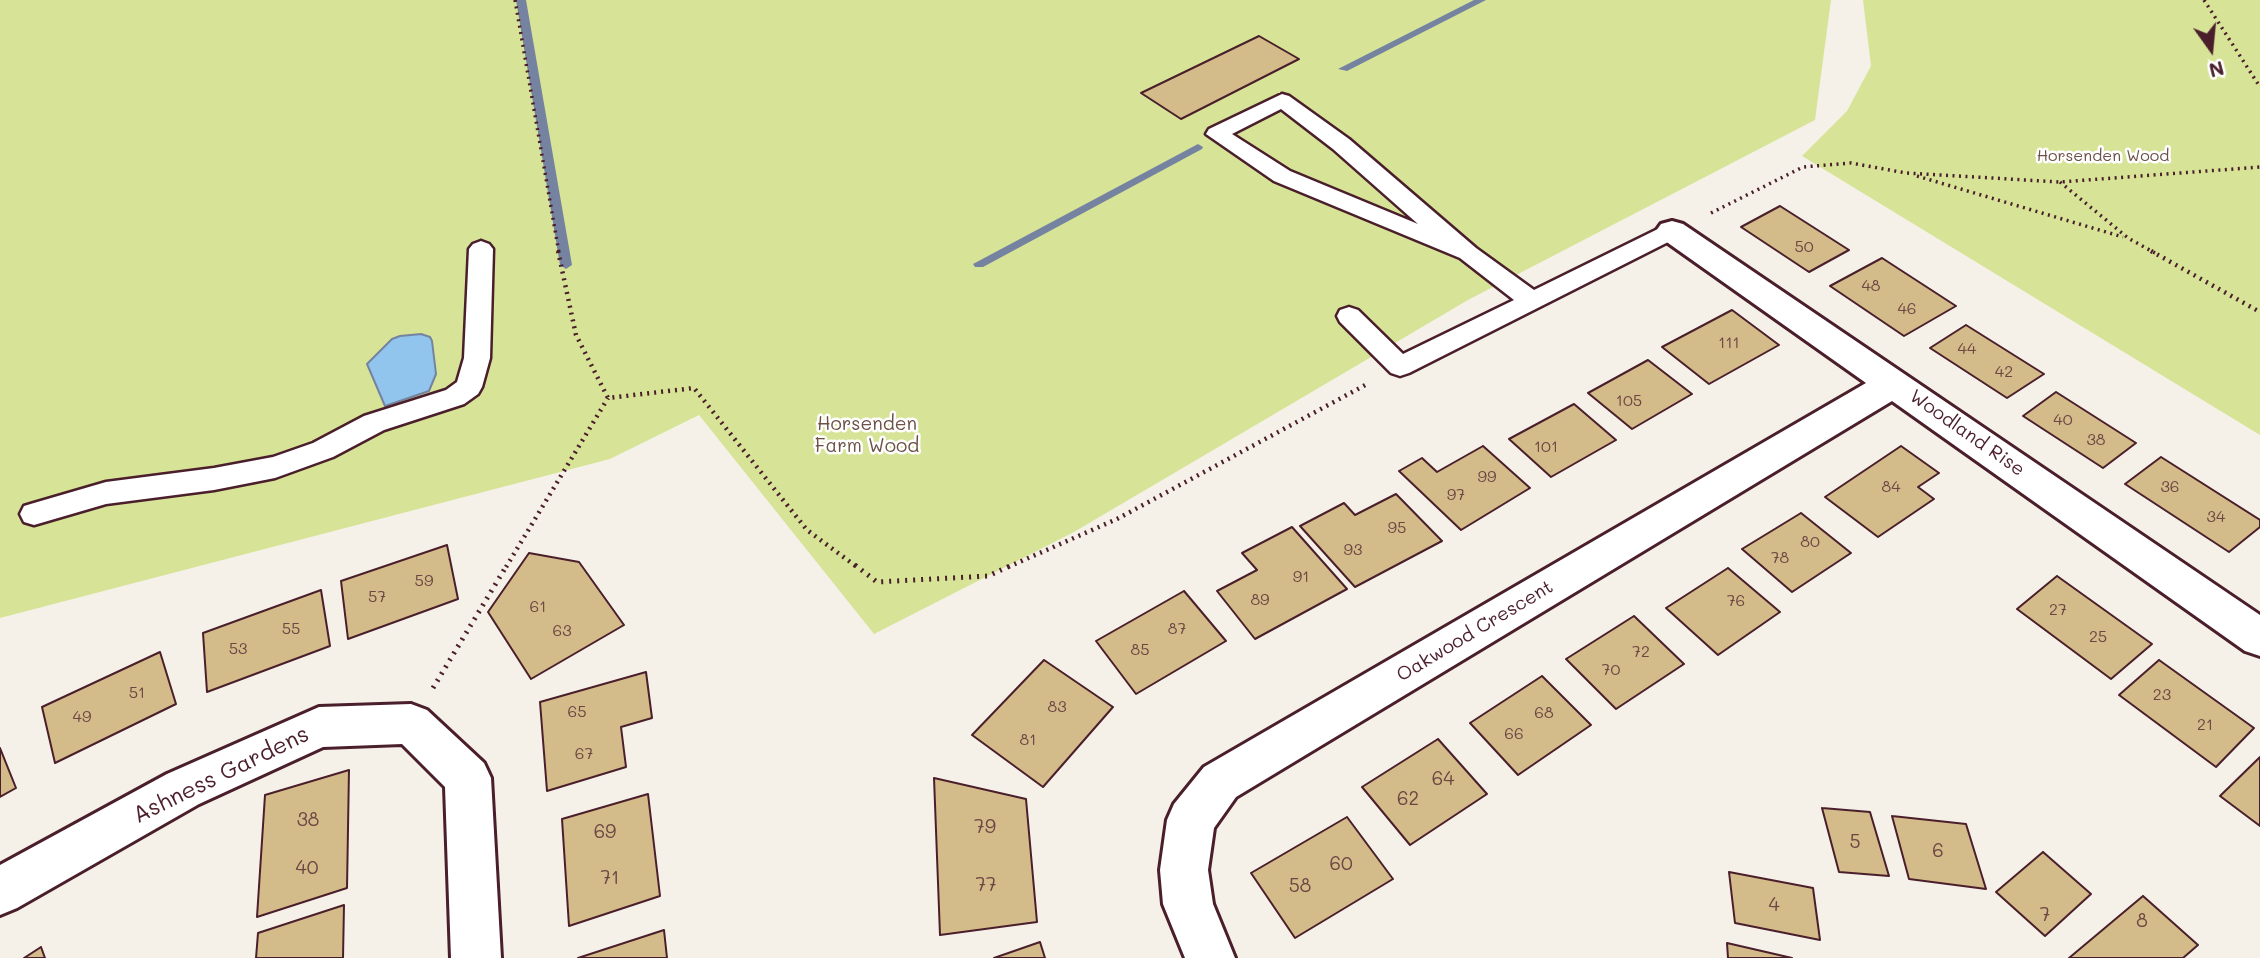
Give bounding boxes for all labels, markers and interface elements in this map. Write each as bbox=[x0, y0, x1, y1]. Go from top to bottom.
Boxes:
north arrow bbox=[2176, 14, 2246, 84]
text: N bbox=[2206, 56, 2227, 84]
park label: Horsenden Wood bbox=[2037, 146, 2169, 166]
house number: 50 bbox=[1794, 237, 1814, 257]
house number: 48 bbox=[1861, 276, 1881, 296]
house number: 46 bbox=[1897, 299, 1917, 319]
house number: 111 bbox=[1718, 333, 1740, 353]
house number: 44 bbox=[1958, 339, 1976, 359]
house number: 42 bbox=[1995, 362, 2013, 382]
street label: Woodland Rise bbox=[1905, 385, 2029, 481]
house number: 105 bbox=[1616, 391, 1642, 411]
house number: 40 bbox=[2053, 410, 2073, 430]
park label: Horsenden Farm Wood bbox=[815, 413, 919, 457]
house number: 38 bbox=[2086, 430, 2106, 450]
house number: 101 bbox=[1534, 437, 1558, 457]
house number: 99 bbox=[1478, 467, 1496, 487]
house number: 84 bbox=[1881, 477, 1901, 497]
house number: 36 bbox=[2160, 477, 2180, 497]
house number: 97 bbox=[1447, 485, 1465, 505]
house number: 34 bbox=[2207, 507, 2225, 527]
house number: 95 bbox=[1388, 518, 1406, 538]
house number: 80 bbox=[1800, 532, 1820, 552]
house number: 93 bbox=[1344, 540, 1362, 560]
house number: 78 bbox=[1771, 548, 1789, 568]
house number: 91 bbox=[1293, 567, 1309, 587]
house number: 59 bbox=[415, 571, 433, 591]
street label: Oakwood Crescent bbox=[1393, 575, 1557, 687]
house number: 57 bbox=[368, 587, 386, 607]
house number: 89 bbox=[1250, 590, 1270, 610]
house number: 76 bbox=[1727, 591, 1745, 611]
house number: 61 bbox=[530, 597, 546, 617]
house number: 27 bbox=[2049, 600, 2067, 620]
house number: 55 bbox=[282, 619, 300, 639]
house number: 87 bbox=[1168, 619, 1186, 639]
house number: 63 bbox=[552, 621, 572, 641]
house number: 25 bbox=[2089, 627, 2107, 647]
house number: 53 bbox=[229, 639, 247, 659]
house number: 85 bbox=[1130, 640, 1150, 660]
house number: 72 bbox=[1632, 642, 1650, 662]
house number: 70 bbox=[1602, 660, 1620, 680]
house number: 51 bbox=[129, 683, 145, 703]
house number: 23 bbox=[2153, 685, 2171, 705]
house number: 83 bbox=[1047, 697, 1067, 717]
house number: 65 bbox=[568, 702, 586, 722]
house number: 68 bbox=[1534, 703, 1554, 723]
house number: 49 bbox=[73, 707, 91, 727]
house number: 21 bbox=[2197, 715, 2213, 735]
street label: Ashness Gardens bbox=[128, 720, 314, 830]
house number: 66 bbox=[1504, 724, 1524, 744]
house number: 81 bbox=[1020, 730, 1036, 750]
house number: 67 bbox=[575, 744, 593, 764]
house number: 64 bbox=[1432, 768, 1454, 790]
house number: 62 bbox=[1397, 788, 1419, 810]
house number: 38 bbox=[297, 809, 319, 831]
house number: 79 bbox=[974, 816, 996, 838]
house number: 69 bbox=[594, 821, 616, 843]
house number: 5 bbox=[1849, 831, 1861, 853]
house number: 6 bbox=[1932, 840, 1944, 862]
house number: 60 bbox=[1329, 853, 1353, 875]
house number: 40 bbox=[296, 857, 318, 879]
house number: 71 bbox=[600, 867, 620, 889]
house number: 77 bbox=[975, 874, 997, 896]
house number: 58 bbox=[1289, 875, 1311, 897]
house number: 4 bbox=[1768, 894, 1780, 916]
house number: 7 bbox=[2040, 904, 2050, 926]
house number: 8 bbox=[2136, 910, 2148, 932]

